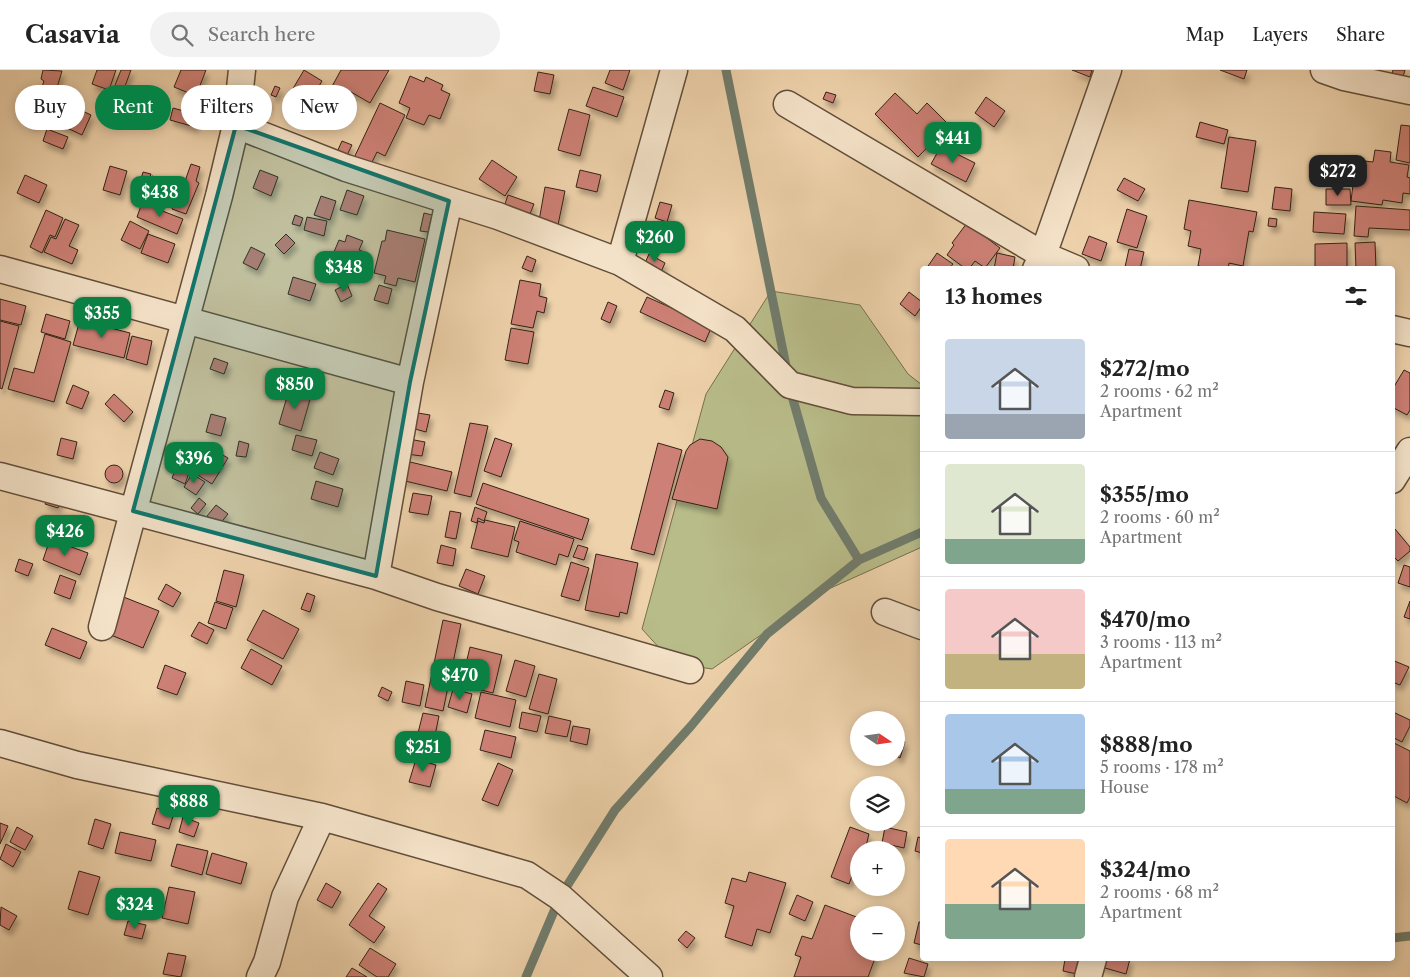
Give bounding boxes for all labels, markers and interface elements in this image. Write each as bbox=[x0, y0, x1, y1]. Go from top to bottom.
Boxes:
search box bbox=[150, 12, 500, 57]
text: Casavia bbox=[25, 20, 120, 49]
icon: search bbox=[168, 21, 196, 49]
text: Search here bbox=[208, 23, 315, 46]
text: Map bbox=[1186, 24, 1224, 46]
text: Layers bbox=[1252, 24, 1308, 46]
text: Share bbox=[1336, 24, 1385, 46]
chip: Buy bbox=[15, 85, 85, 130]
chip: Rent bbox=[95, 85, 171, 130]
chip: Filters bbox=[181, 85, 272, 130]
chip: New bbox=[282, 85, 357, 130]
pin: $441 bbox=[923, 122, 983, 164]
text: $441 bbox=[935, 128, 971, 148]
pin: $272 bbox=[1308, 154, 1368, 197]
text: $272 bbox=[1320, 161, 1356, 181]
pin: $438 bbox=[130, 176, 190, 218]
text: $438 bbox=[141, 182, 179, 202]
pin: $260 bbox=[625, 220, 685, 263]
text: $260 bbox=[636, 227, 674, 247]
pin: $348 bbox=[314, 250, 374, 293]
text: $348 bbox=[325, 257, 363, 277]
icon: filters bbox=[1342, 282, 1370, 310]
text: 13 homes bbox=[945, 284, 1043, 309]
pin: $355 bbox=[72, 296, 132, 339]
text: $355 bbox=[84, 303, 120, 323]
text: $272/mo bbox=[1100, 356, 1190, 381]
icon: home bbox=[985, 359, 1045, 419]
pin: $850 bbox=[265, 368, 325, 410]
text: $850 bbox=[276, 374, 314, 394]
text: 2 rooms · 62 m² bbox=[1100, 381, 1219, 401]
text: Apartment bbox=[1100, 401, 1182, 421]
pin: $396 bbox=[164, 442, 224, 484]
text: $396 bbox=[175, 448, 213, 468]
text: $355/mo bbox=[1100, 482, 1189, 507]
icon: home bbox=[985, 484, 1045, 544]
text: 2 rooms · 60 m² bbox=[1100, 507, 1220, 527]
pin: $426 bbox=[35, 514, 95, 557]
text: $426 bbox=[46, 521, 84, 541]
text: Apartment bbox=[1100, 527, 1182, 547]
text: $470/mo bbox=[1100, 607, 1190, 632]
icon: home bbox=[985, 609, 1045, 669]
text: 3 rooms · 113 m² bbox=[1100, 632, 1222, 652]
text: Apartment bbox=[1100, 652, 1182, 672]
pin: $470 bbox=[430, 658, 490, 701]
text: $470 bbox=[442, 665, 478, 685]
north arrow bbox=[850, 711, 905, 766]
map controls bbox=[850, 711, 905, 961]
pin: $251 bbox=[393, 730, 453, 773]
text: $888/mo bbox=[1100, 732, 1193, 757]
icon: home bbox=[985, 734, 1045, 794]
text: $251 bbox=[406, 737, 440, 757]
text: 5 rooms · 178 m² bbox=[1100, 757, 1224, 777]
button: layers bbox=[850, 776, 905, 831]
text: House bbox=[1100, 777, 1149, 797]
pin: $888 bbox=[159, 784, 219, 827]
text: $888 bbox=[170, 791, 208, 811]
button: + bbox=[850, 841, 905, 896]
text: $324/mo bbox=[1100, 857, 1191, 882]
icon: home bbox=[985, 859, 1045, 919]
text: 2 rooms · 68 m² bbox=[1100, 882, 1219, 902]
pin: $324 bbox=[105, 888, 165, 930]
text: $324 bbox=[117, 894, 153, 914]
text: Apartment bbox=[1100, 902, 1182, 922]
button: − bbox=[850, 906, 905, 961]

